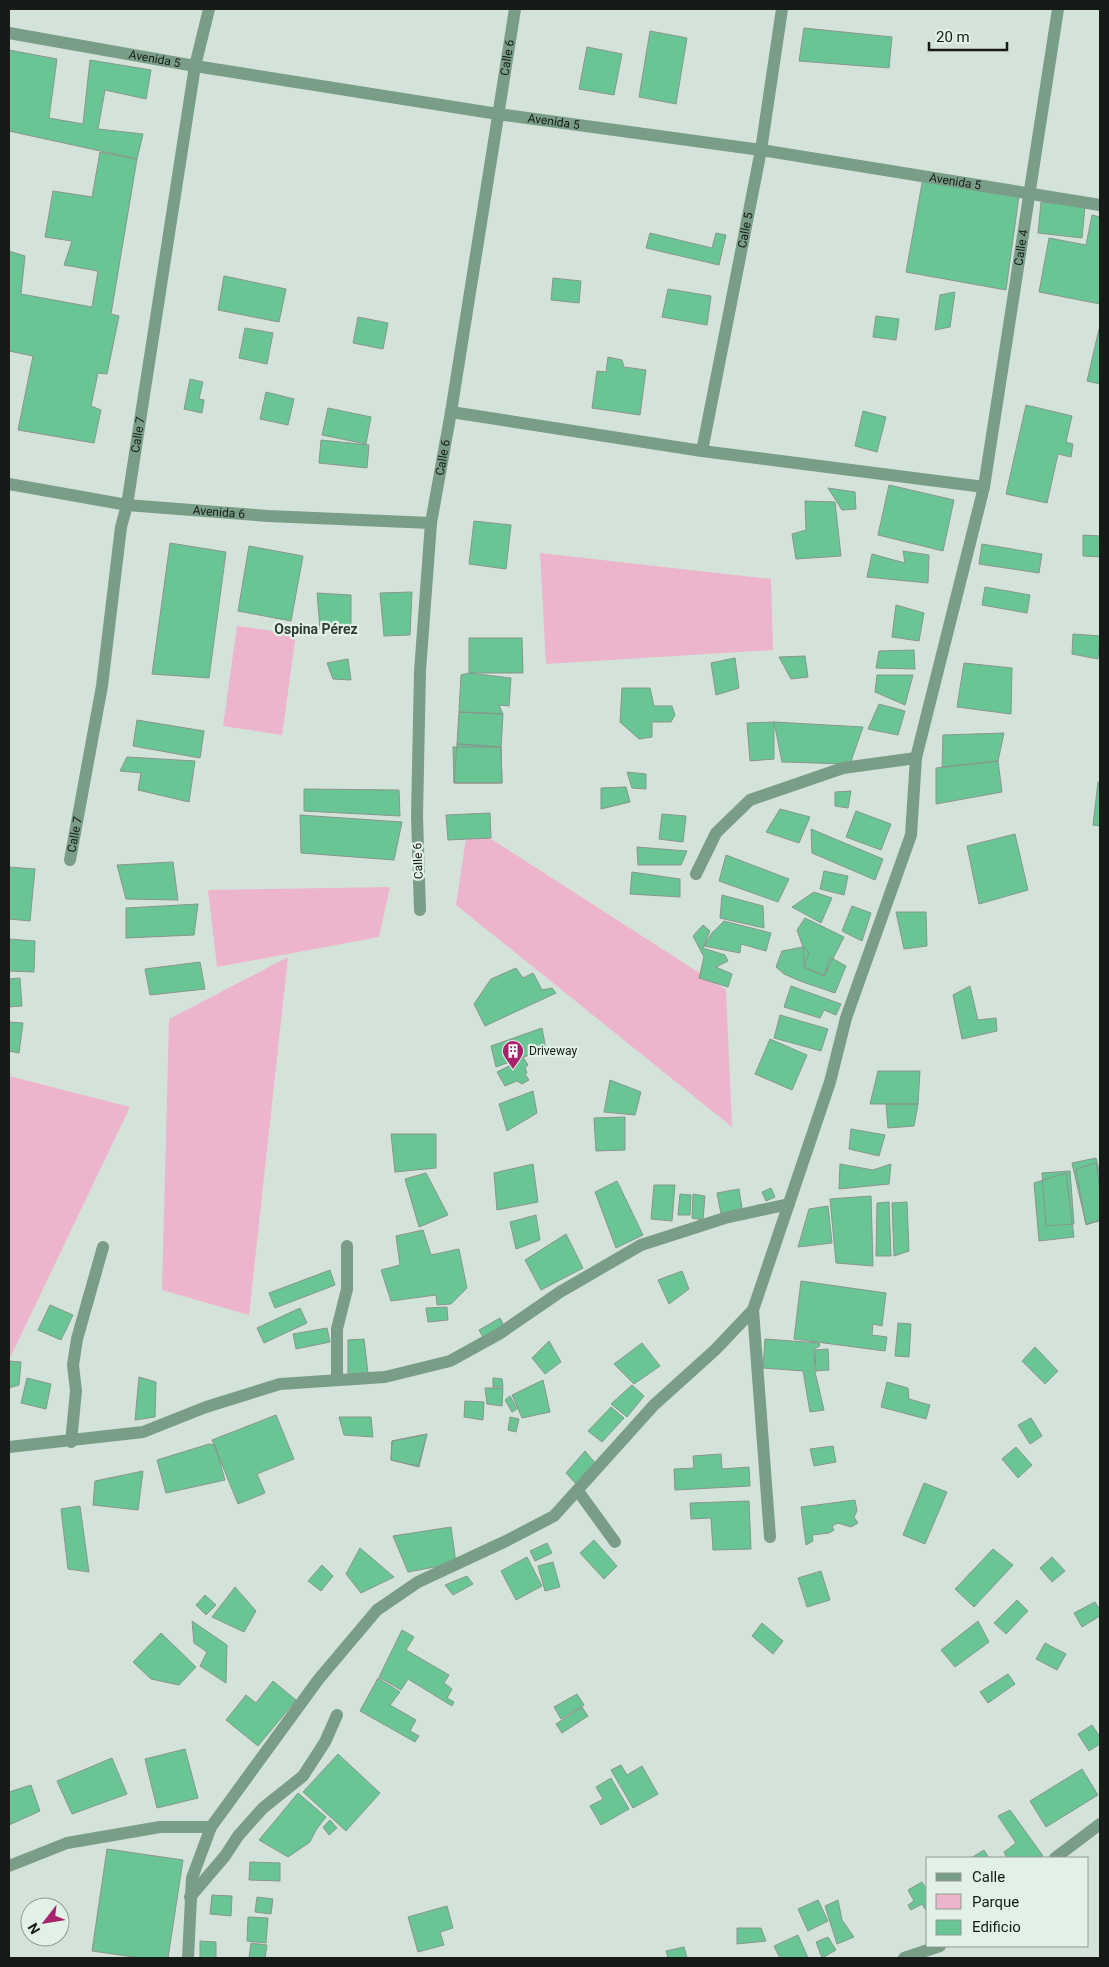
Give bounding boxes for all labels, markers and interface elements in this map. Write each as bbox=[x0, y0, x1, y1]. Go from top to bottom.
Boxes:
scale bar bbox=[929, 20, 1006, 52]
text: 20 m bbox=[936, 28, 970, 46]
street label: Calle 6 bbox=[498, 38, 517, 77]
street label: Avenida 5 bbox=[128, 47, 182, 70]
street label: Avenida 5 bbox=[527, 111, 581, 132]
street label: Avenida 5 bbox=[928, 170, 982, 193]
street label: Calle 5 bbox=[735, 211, 756, 249]
street label: Calle 4 bbox=[1011, 228, 1031, 267]
street label: Calle 7 bbox=[128, 415, 148, 454]
street label: Calle 6 bbox=[433, 438, 453, 477]
street label: Avenida 6 bbox=[192, 503, 246, 521]
district label: Ospina Pérez bbox=[274, 621, 358, 637]
street label: Calle 7 bbox=[65, 815, 85, 854]
street label: Calle 6 bbox=[410, 842, 426, 879]
building icon: Driveway bbox=[501, 1039, 525, 1070]
place label: Driveway bbox=[529, 1044, 577, 1058]
legend bbox=[926, 1857, 1089, 1947]
text: Calle bbox=[972, 1868, 1005, 1886]
text: Parque bbox=[972, 1893, 1019, 1911]
north arrow bbox=[20, 1897, 70, 1947]
text: Edificio bbox=[972, 1918, 1021, 1936]
text: N bbox=[24, 1920, 43, 1937]

